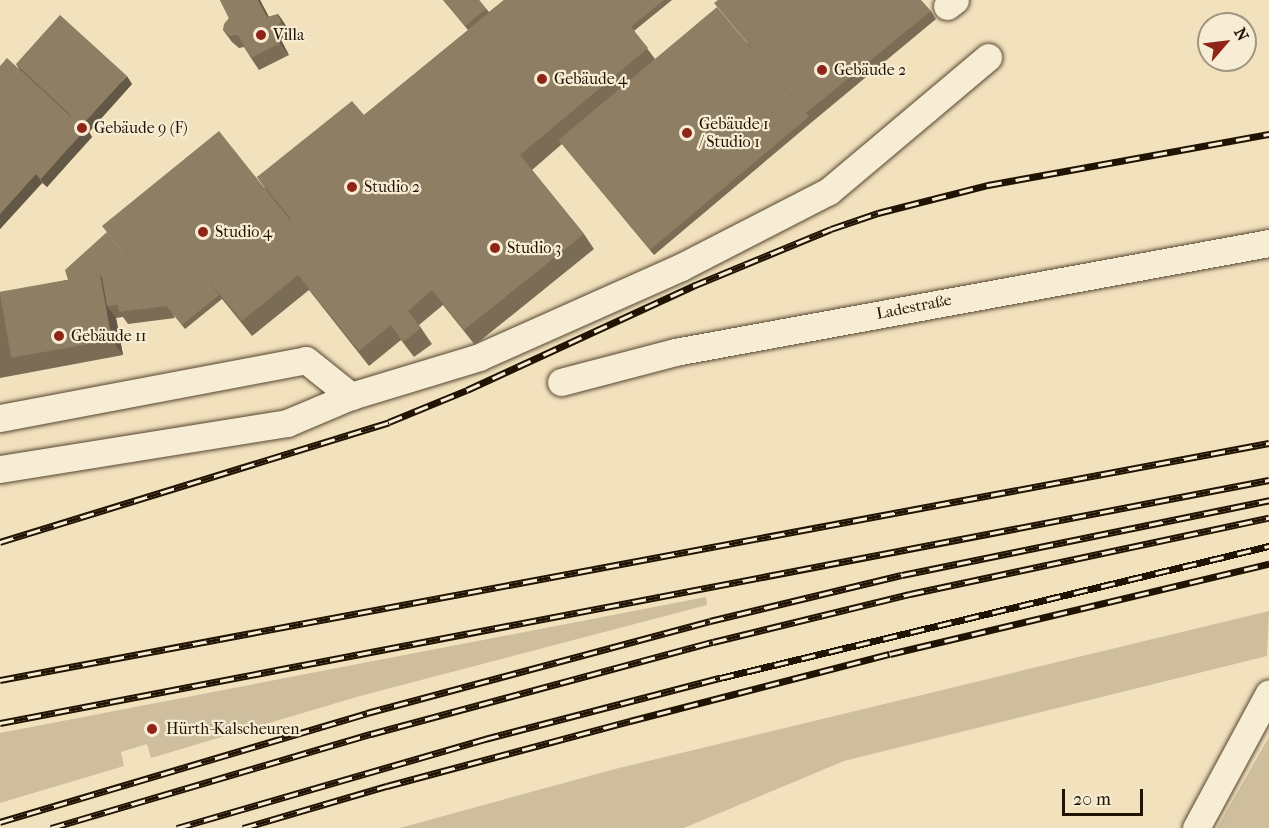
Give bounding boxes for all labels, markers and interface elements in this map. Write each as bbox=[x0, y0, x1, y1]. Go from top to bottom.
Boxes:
north arrow bbox=[1197, 12, 1257, 72]
text: N bbox=[1230, 24, 1253, 44]
place label: Villa bbox=[273, 25, 304, 45]
marker: Villa bbox=[254, 28, 268, 42]
place label: Gebäude 2 bbox=[834, 60, 906, 80]
marker: Gebäude 2 bbox=[815, 63, 829, 77]
place label: Gebäude 4 bbox=[554, 69, 627, 89]
marker: Gebäude 4 bbox=[535, 72, 549, 86]
place label: Gebäude 1 / Studio 1 bbox=[699, 114, 769, 152]
place label: Gebäude 9 (F) bbox=[94, 118, 188, 138]
marker: Gebäude 9 (F) bbox=[75, 121, 89, 135]
marker: Gebäude 1 / Studio 1 bbox=[680, 126, 694, 140]
place label: Studio 2 bbox=[364, 177, 420, 197]
marker: Studio 2 bbox=[345, 180, 359, 194]
place label: Studio 4 bbox=[215, 222, 272, 242]
marker: Studio 4 bbox=[196, 225, 210, 239]
place label: Studio 3 bbox=[507, 238, 561, 258]
marker: Studio 3 bbox=[488, 241, 502, 255]
street label: Ladestraße bbox=[875, 290, 953, 324]
place label: Gebäude 11 bbox=[71, 326, 146, 346]
marker: Gebäude 11 bbox=[52, 329, 66, 343]
place label: Hürth-Kalscheuren bbox=[166, 719, 300, 739]
marker: Hürth-Kalscheuren bbox=[143, 720, 161, 738]
scale bar bbox=[1065, 777, 1146, 815]
text: 20 m bbox=[1073, 789, 1111, 810]

